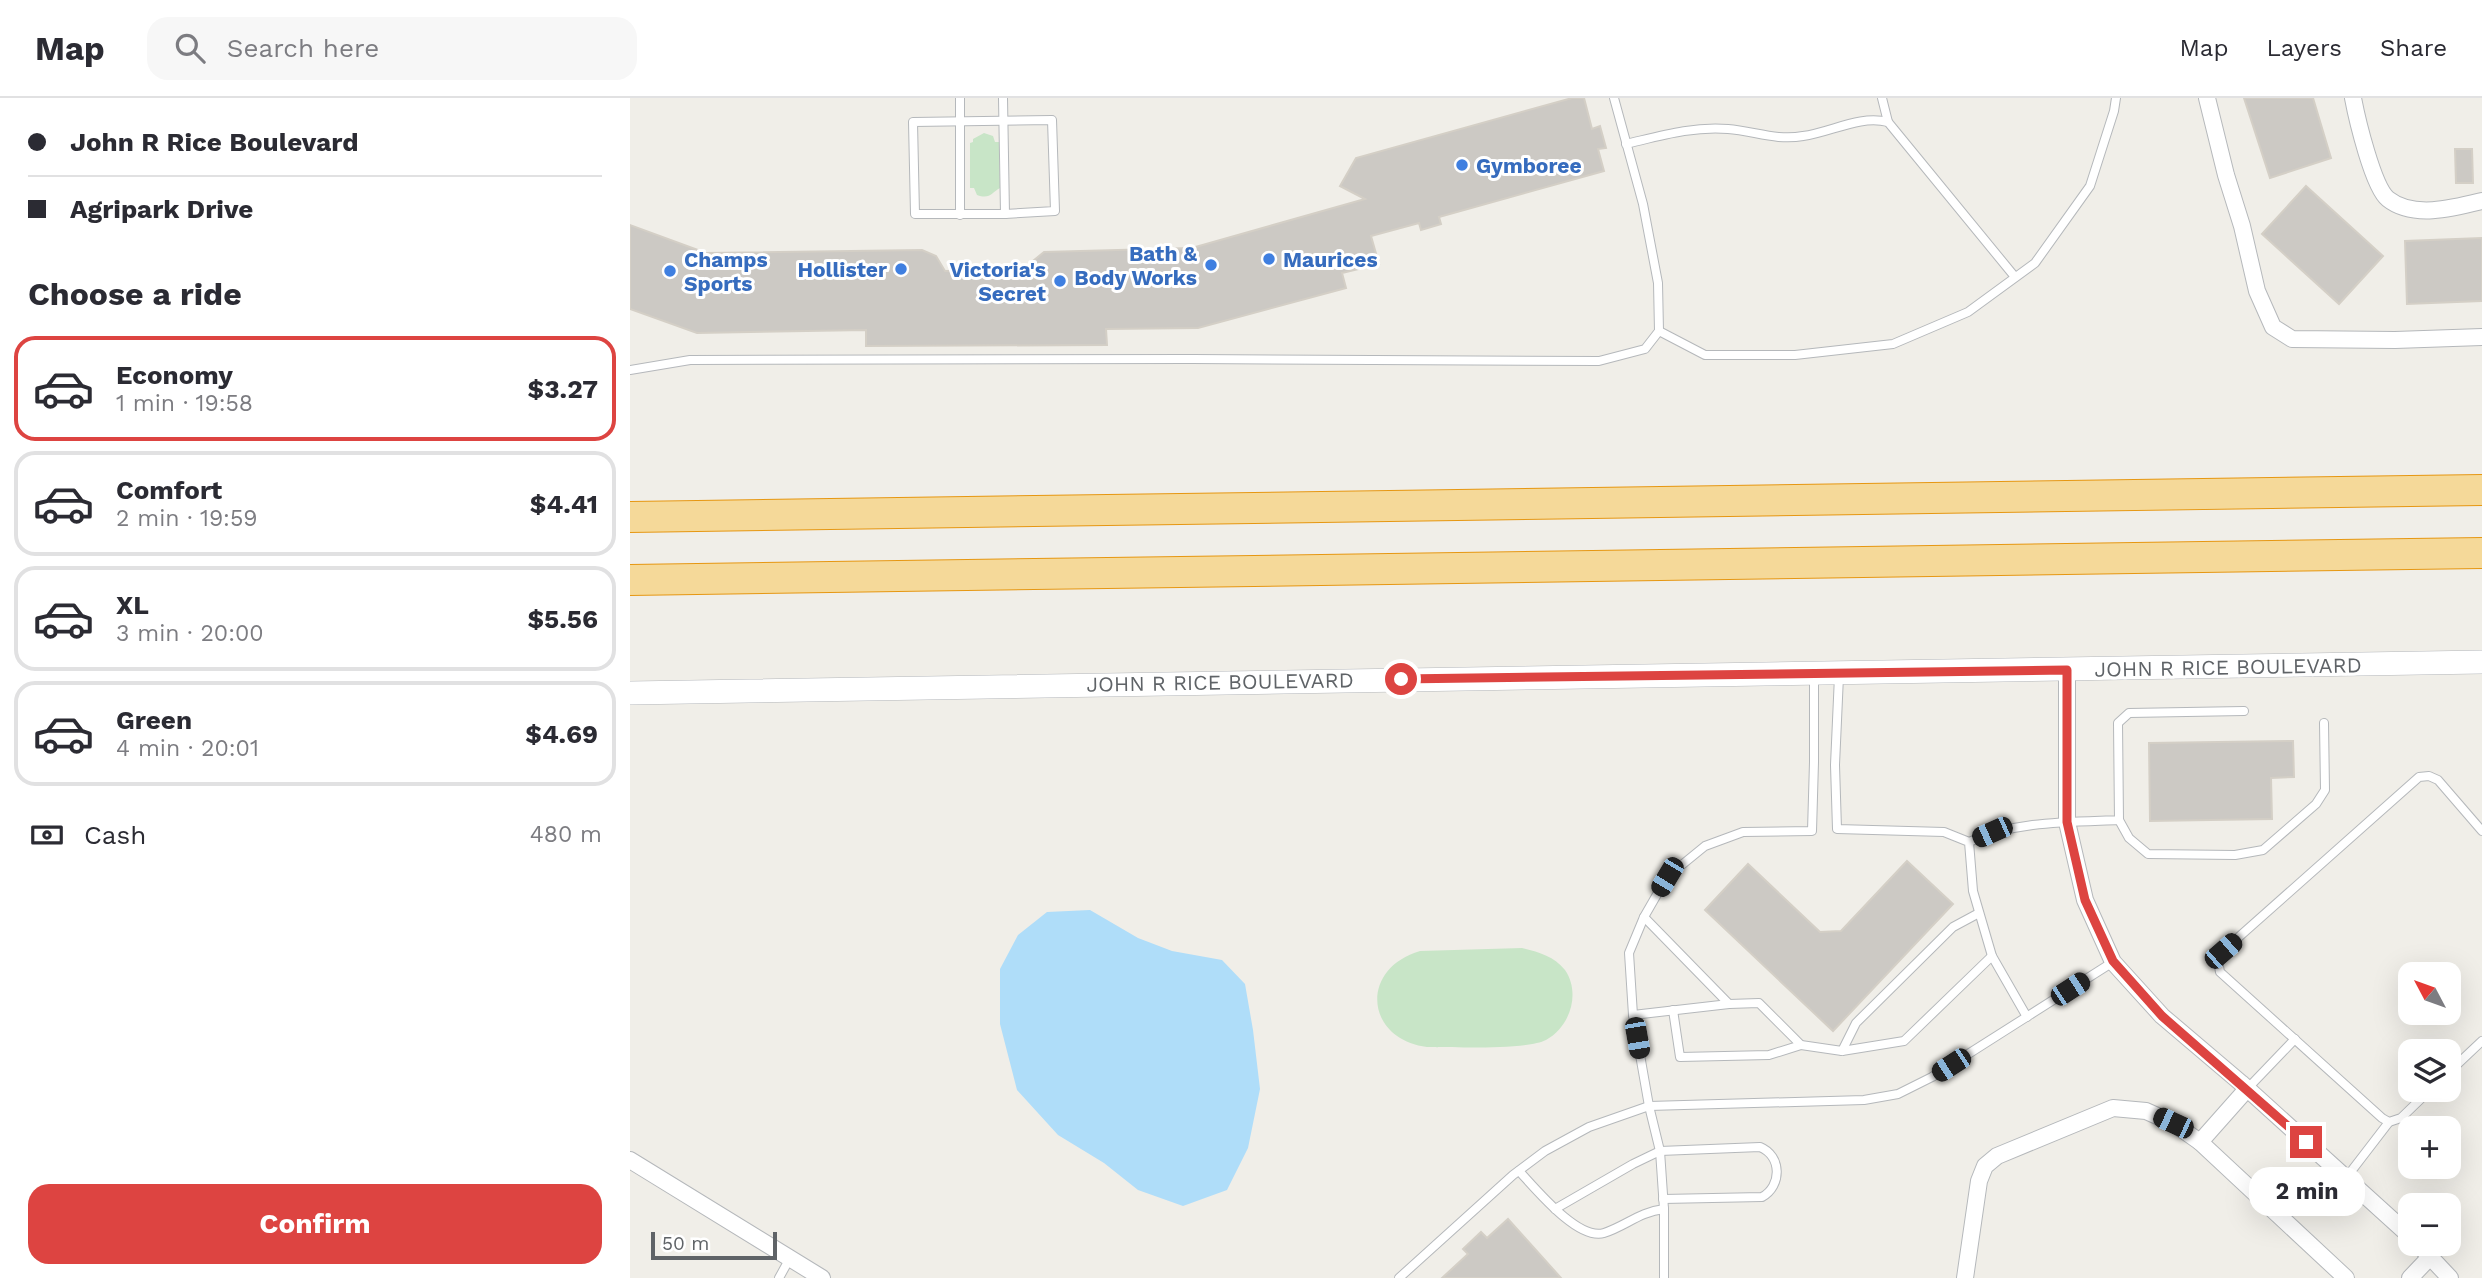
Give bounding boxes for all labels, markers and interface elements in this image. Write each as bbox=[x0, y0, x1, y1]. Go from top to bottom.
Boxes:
search box bbox=[147, 17, 637, 80]
text: Map bbox=[35, 29, 105, 68]
icon: search bbox=[171, 29, 209, 67]
text: Search here bbox=[227, 33, 379, 63]
text: Map bbox=[2180, 34, 2228, 62]
text: Layers bbox=[2266, 34, 2342, 62]
text: Share bbox=[2380, 34, 2447, 62]
text: John R Rice Boulevard bbox=[70, 127, 359, 157]
place label: Gymboree bbox=[1476, 153, 1582, 178]
marker: Gymboree bbox=[1454, 157, 1470, 173]
text: Agripark Drive bbox=[70, 194, 253, 224]
place label: Bath & Body Works bbox=[1074, 241, 1197, 290]
place label: Champs Sports bbox=[684, 247, 768, 296]
place label: Maurices bbox=[1283, 247, 1378, 272]
marker: Maurices bbox=[1261, 251, 1277, 267]
place label: Hollister bbox=[798, 257, 887, 282]
place label: Victoria's Secret bbox=[949, 257, 1046, 306]
marker: Bath & Body Works bbox=[1203, 257, 1219, 273]
marker: Hollister bbox=[893, 261, 909, 277]
marker: Champs Sports bbox=[662, 263, 678, 279]
marker: Victoria's Secret bbox=[1052, 273, 1068, 289]
text: Choose a ride bbox=[28, 275, 242, 313]
icon: car bbox=[32, 357, 95, 420]
text: Economy bbox=[116, 360, 233, 390]
text: $3.27 bbox=[528, 374, 598, 404]
text: 1 min · 19:58 bbox=[116, 390, 253, 417]
icon: car bbox=[32, 472, 95, 535]
text: Comfort bbox=[116, 475, 222, 505]
text: $4.41 bbox=[530, 489, 598, 519]
text: 2 min · 19:59 bbox=[116, 505, 258, 532]
icon: car bbox=[32, 587, 95, 650]
text: XL bbox=[116, 590, 149, 620]
text: $5.56 bbox=[527, 604, 598, 634]
text: 3 min · 20:00 bbox=[116, 620, 264, 647]
street label: JOHN R RICE BOULEVARD bbox=[2094, 652, 2362, 682]
route start bbox=[1385, 663, 1417, 695]
street label: JOHN R RICE BOULEVARD bbox=[1086, 667, 1354, 697]
icon: car bbox=[32, 702, 95, 765]
text: Green bbox=[116, 705, 192, 735]
text: $4.69 bbox=[525, 719, 598, 749]
text: 4 min · 20:01 bbox=[116, 735, 259, 762]
car bbox=[1969, 814, 2016, 850]
icon: cash bbox=[28, 816, 66, 854]
text: Cash bbox=[84, 820, 146, 850]
text: 480 m bbox=[530, 821, 602, 848]
car bbox=[1648, 854, 1687, 900]
car bbox=[2201, 929, 2246, 973]
north arrow bbox=[2398, 962, 2460, 1026]
map controls bbox=[2398, 962, 2461, 1256]
car bbox=[2047, 969, 2094, 1009]
car bbox=[1624, 1015, 1651, 1061]
button: layers bbox=[2398, 1039, 2461, 1102]
car bbox=[1928, 1045, 1975, 1085]
car bbox=[2150, 1105, 2197, 1141]
button: + bbox=[2398, 1116, 2461, 1179]
route end bbox=[2290, 1126, 2322, 1158]
callout: 2 min bbox=[2248, 1166, 2364, 1216]
text: 2 min bbox=[2276, 1178, 2338, 1205]
button: Confirm bbox=[28, 1184, 602, 1264]
button: − bbox=[2398, 1193, 2461, 1256]
scale bar bbox=[651, 1229, 777, 1261]
text: 50 m bbox=[662, 1232, 709, 1255]

